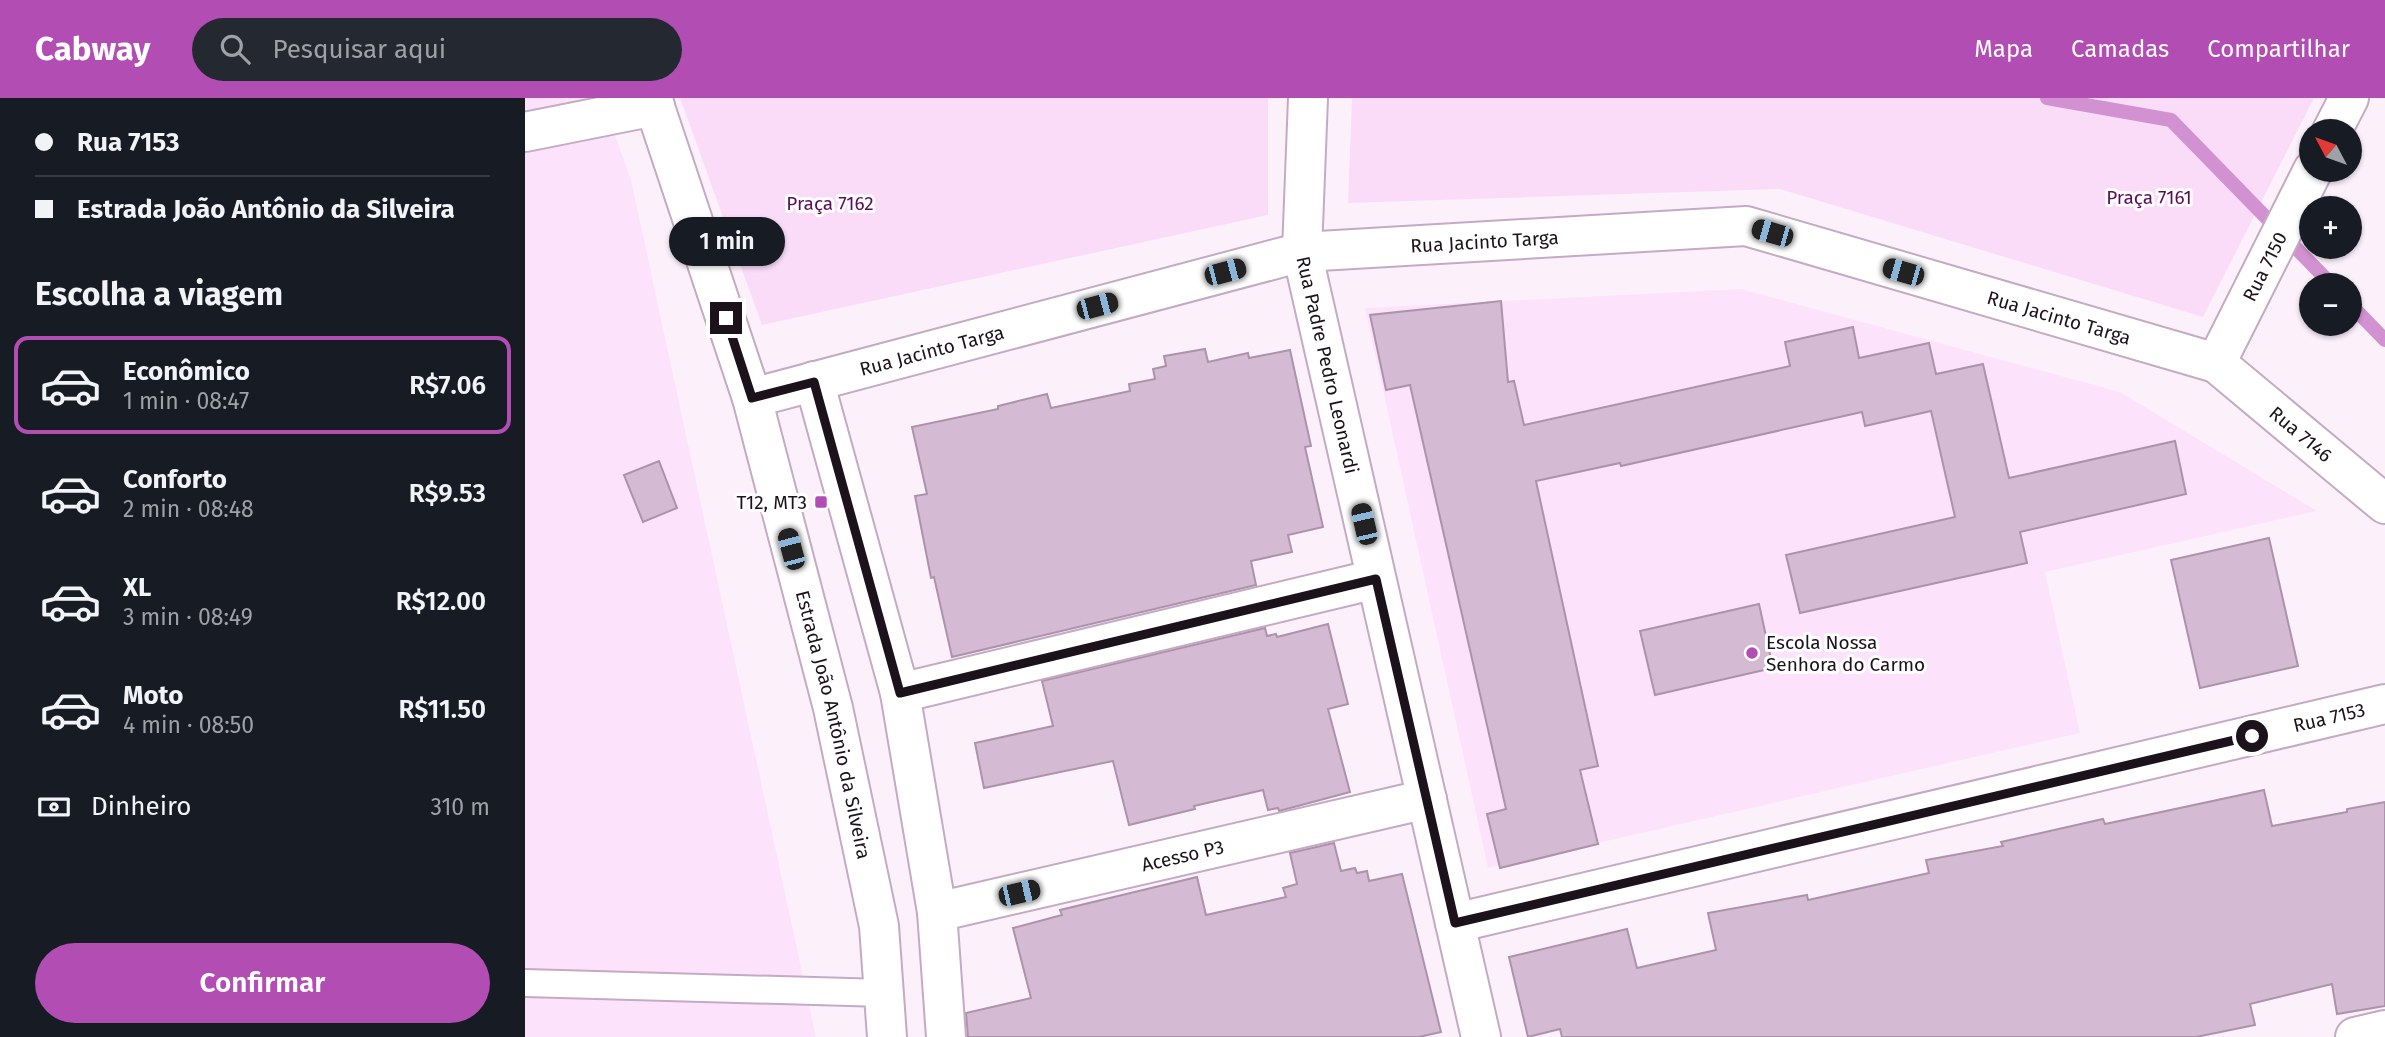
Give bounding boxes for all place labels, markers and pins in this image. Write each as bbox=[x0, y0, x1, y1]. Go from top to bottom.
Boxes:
place label: T12, MT3 bbox=[737, 491, 807, 514]
marker: T12, MT3 bbox=[813, 494, 829, 510]
place label: Escola Nossa Senhora do Carmo bbox=[1766, 631, 1925, 676]
marker: Escola Nossa Senhora do Carmo bbox=[1744, 645, 1760, 661]

